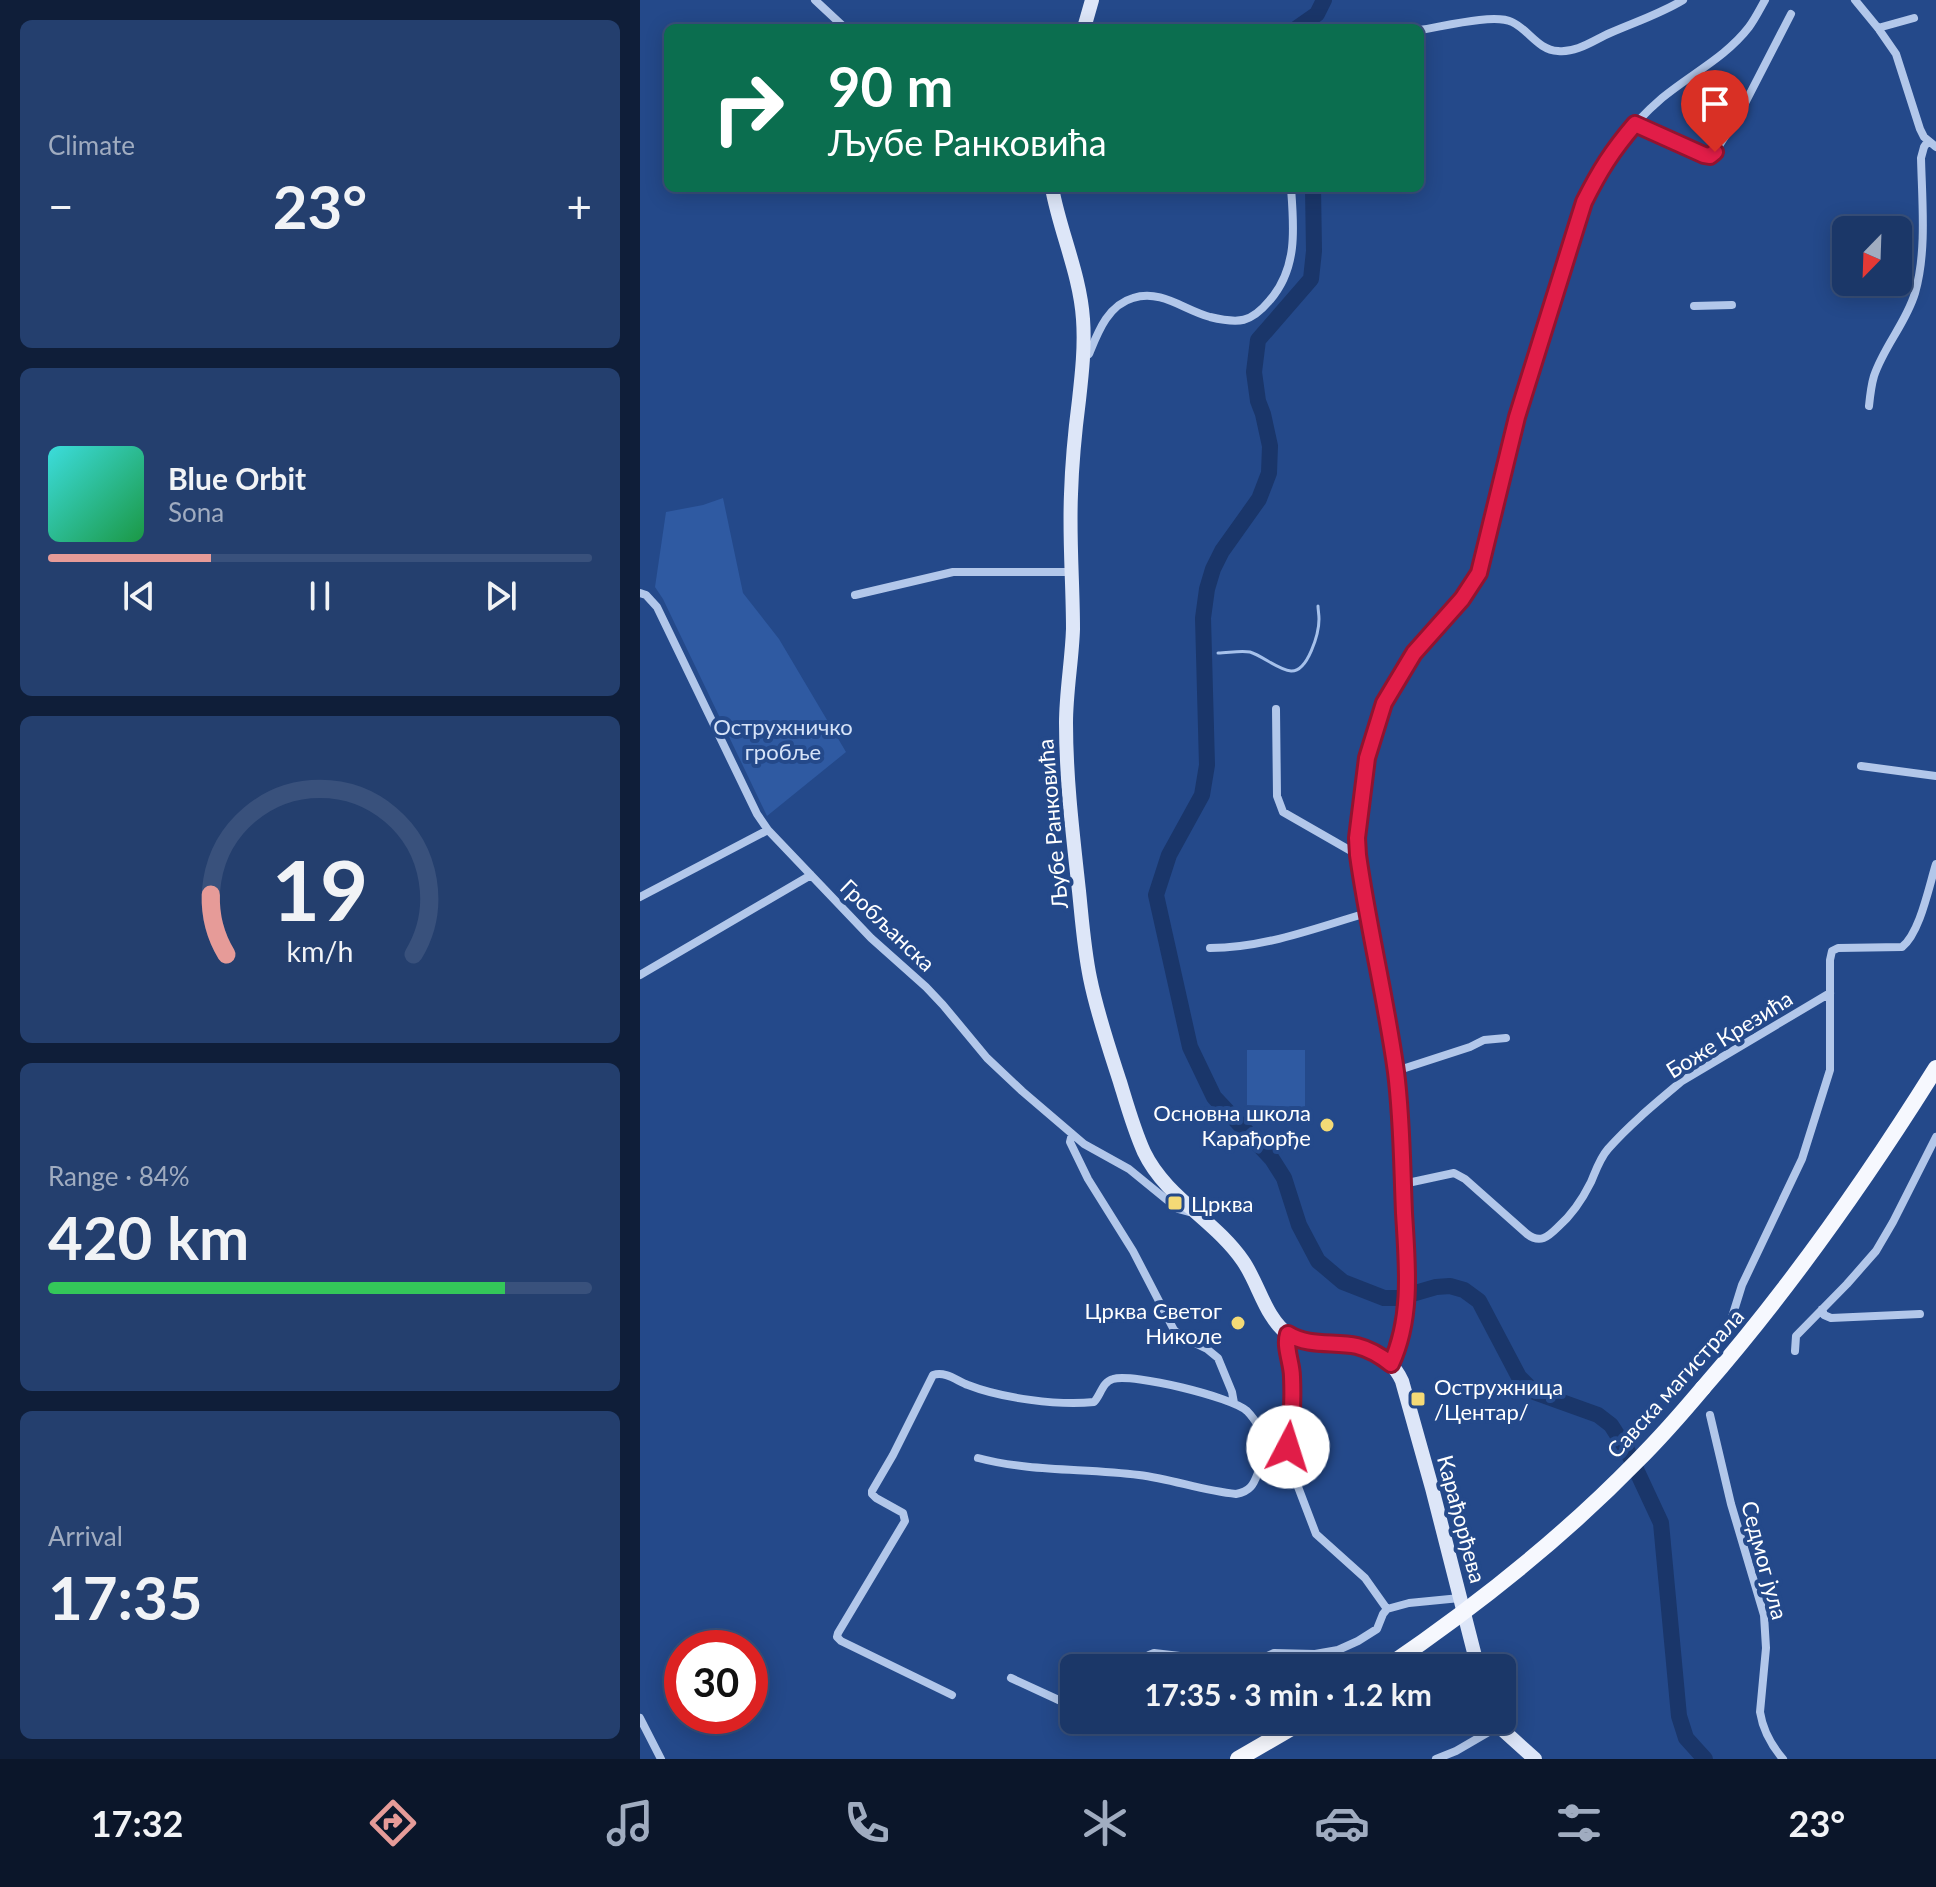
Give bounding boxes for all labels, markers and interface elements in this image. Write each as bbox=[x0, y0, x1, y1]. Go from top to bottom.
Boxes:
text: 90 m bbox=[828, 52, 953, 119]
icon: right bbox=[696, 56, 800, 160]
pin bbox=[1681, 70, 1749, 152]
icon: arrive bbox=[1693, 82, 1737, 126]
text: Љубе Ранковића bbox=[828, 120, 1107, 164]
text: Climate bbox=[48, 129, 135, 161]
text: 23° bbox=[273, 170, 367, 242]
text: − bbox=[48, 180, 74, 232]
text: + bbox=[566, 180, 592, 232]
north arrow bbox=[1832, 216, 1912, 296]
map controls bbox=[1832, 216, 1912, 296]
text: Blue Orbit bbox=[168, 460, 306, 496]
text: Sona bbox=[168, 496, 224, 528]
icon: previous bbox=[117, 574, 161, 618]
icon: pause bbox=[298, 574, 342, 618]
icon: next bbox=[479, 574, 523, 618]
park label: Остружничко гробље bbox=[713, 713, 853, 765]
street label: Љубе Ранковића bbox=[1031, 738, 1073, 911]
text: 19 bbox=[272, 839, 368, 939]
street label: Гробљанска bbox=[835, 873, 941, 977]
text: km/h bbox=[287, 935, 353, 969]
street label: Боже Крезића bbox=[1661, 984, 1797, 1084]
place label: Основна школа Карађорђе bbox=[1153, 1099, 1311, 1151]
marker: Основна школа Карађорђе bbox=[1318, 1116, 1336, 1134]
text: Range · 84% bbox=[48, 1160, 190, 1192]
place label: Црква bbox=[1191, 1190, 1254, 1217]
marker: Црква bbox=[1166, 1194, 1184, 1212]
text: 420 km bbox=[48, 1201, 249, 1273]
place label: Црква Светог Николе bbox=[1085, 1297, 1222, 1349]
street label: Савска магистрала bbox=[1601, 1303, 1749, 1463]
marker: Црква Светог Николе bbox=[1229, 1314, 1247, 1332]
place label: Остружница /Центар/ bbox=[1434, 1373, 1563, 1425]
marker: Остружница /Центар/ bbox=[1409, 1390, 1427, 1408]
position arrow bbox=[1246, 1405, 1330, 1489]
street label: Карађорђева bbox=[1432, 1452, 1492, 1586]
street label: Седмог јула bbox=[1736, 1498, 1794, 1622]
text: Arrival bbox=[48, 1520, 123, 1552]
text: 17:35 bbox=[48, 1561, 203, 1633]
speed limit sign: 30 bbox=[664, 1630, 768, 1734]
text: 17:35 · 3 min · 1.2 km bbox=[1144, 1676, 1432, 1712]
icon: directions bbox=[365, 1795, 421, 1851]
icon: music bbox=[602, 1795, 658, 1851]
icon: phone bbox=[839, 1795, 895, 1851]
icon: climate bbox=[1077, 1795, 1133, 1851]
icon: car bbox=[1314, 1795, 1370, 1851]
icon: filters bbox=[1551, 1795, 1607, 1851]
text: 17:32 bbox=[91, 1801, 183, 1845]
text: 23° bbox=[1789, 1801, 1845, 1845]

